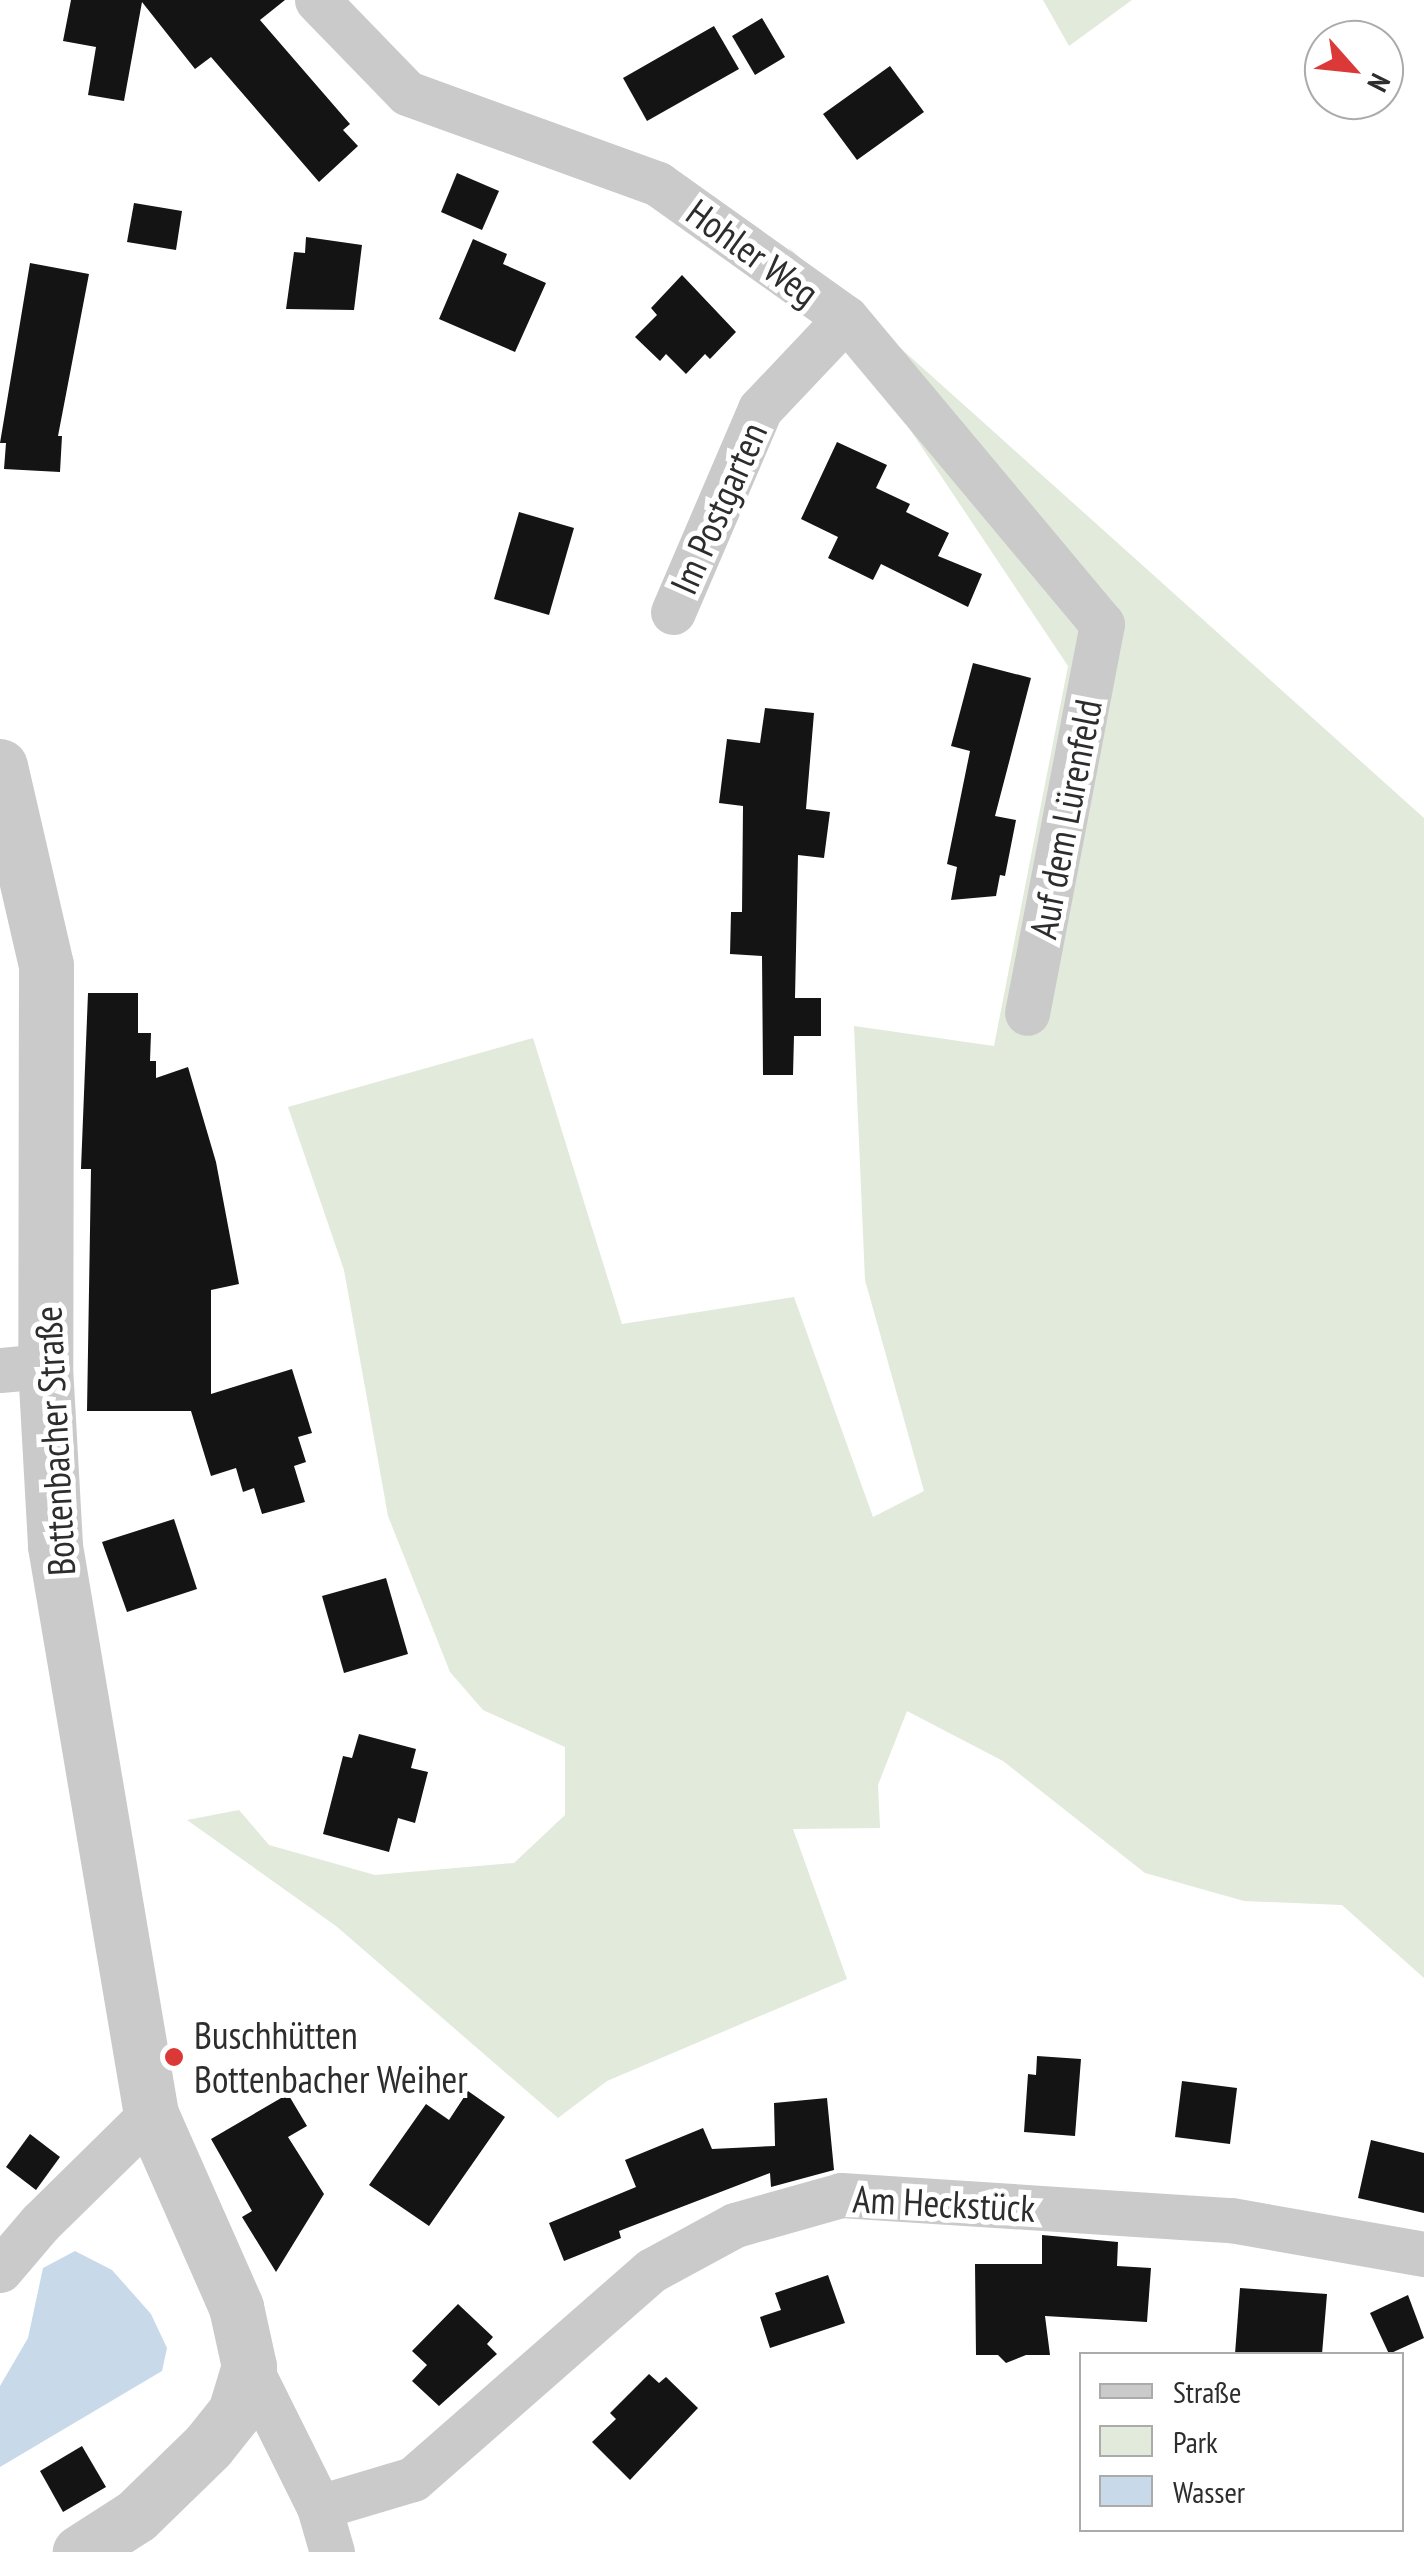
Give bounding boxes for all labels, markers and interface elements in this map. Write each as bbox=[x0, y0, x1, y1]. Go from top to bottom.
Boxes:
north arrow bbox=[1304, 20, 1404, 120]
text: N bbox=[1359, 68, 1399, 98]
street label: Hohler Weg bbox=[678, 189, 828, 315]
street label: Im Postgarten bbox=[660, 415, 776, 601]
street label: Auf dem Lürenfeld bbox=[1019, 696, 1111, 942]
street label: Bottenbacher Straße bbox=[24, 1305, 84, 1577]
place label: Buschhütten Bottenbacher Weiher bbox=[194, 2012, 468, 2102]
marker: Buschhütten Bottenbacher Weiher bbox=[163, 2046, 185, 2068]
street label: Am Heckstück bbox=[852, 2175, 1036, 2231]
legend bbox=[1079, 2352, 1404, 2532]
text: Straße bbox=[1173, 2372, 1241, 2411]
text: Park bbox=[1173, 2422, 1218, 2461]
text: Wasser bbox=[1173, 2472, 1245, 2511]

